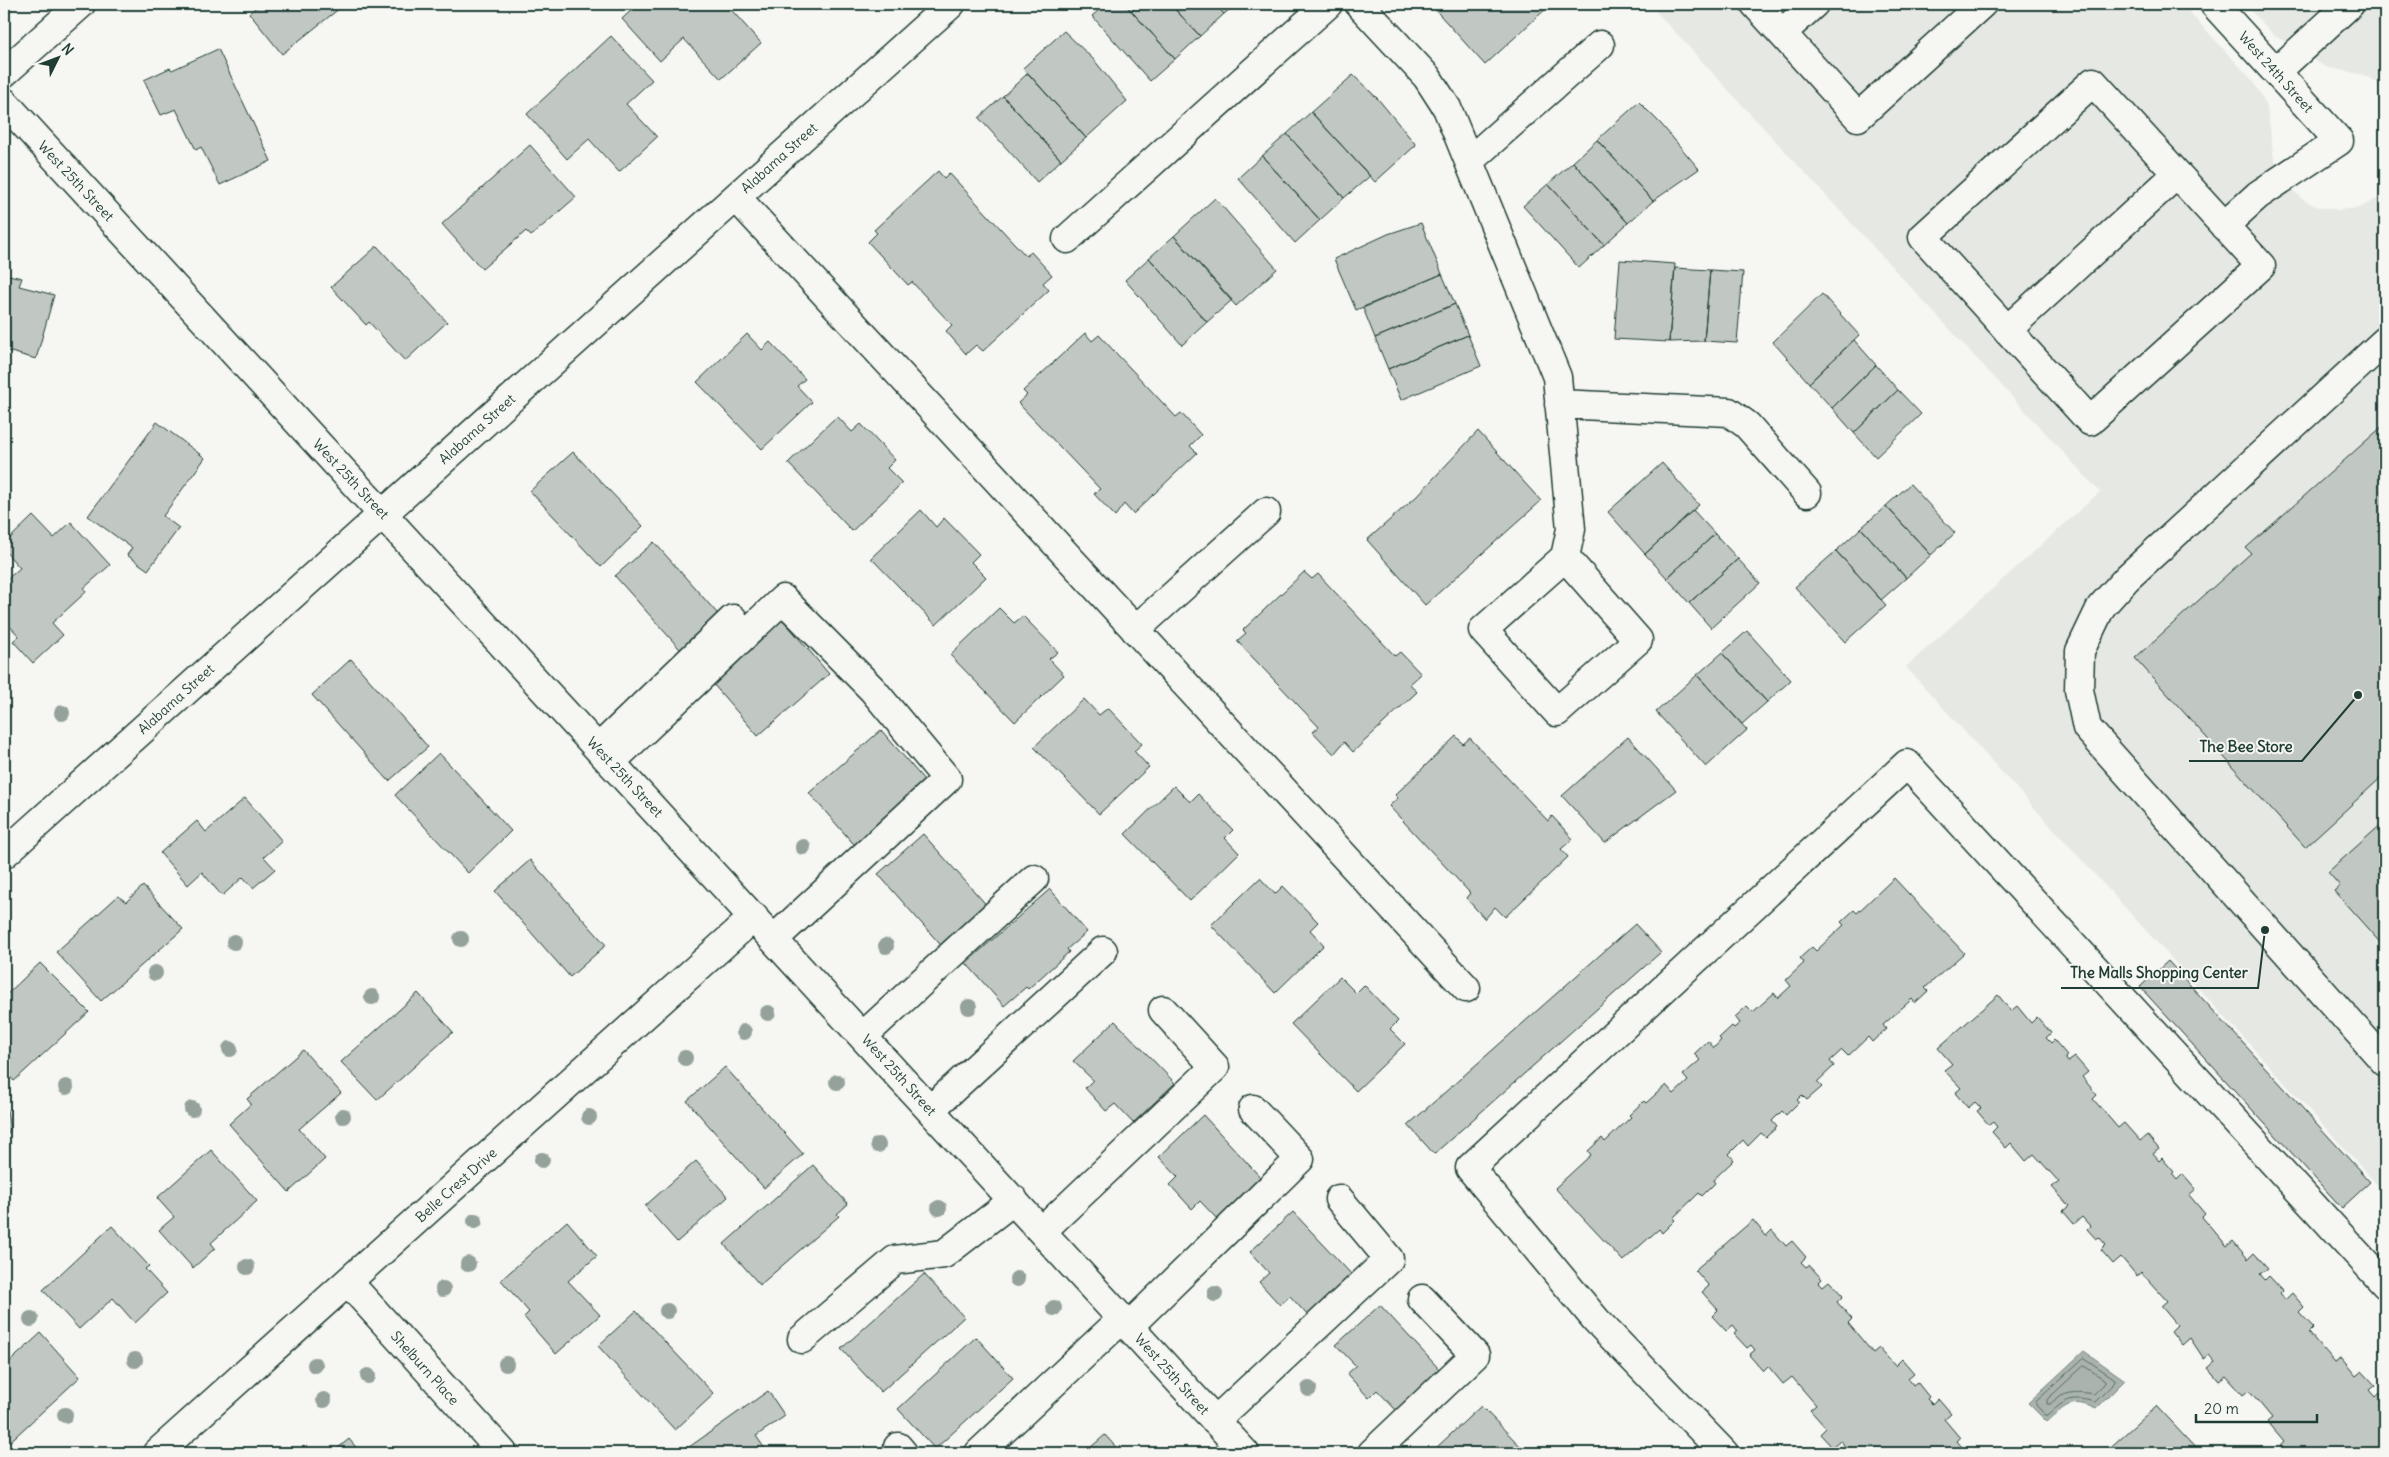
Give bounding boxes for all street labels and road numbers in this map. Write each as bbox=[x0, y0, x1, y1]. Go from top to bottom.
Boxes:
street label: West 24th Street bbox=[2235, 28, 2317, 117]
street label: Alabama Street bbox=[737, 119, 821, 197]
street label: West 25th Street bbox=[34, 137, 118, 225]
street label: Alabama Street bbox=[435, 390, 519, 468]
street label: West 25th Street bbox=[309, 435, 393, 523]
street label: Alabama Street bbox=[134, 660, 218, 738]
street label: West 25th Street bbox=[583, 733, 667, 821]
street label: West 25th Street bbox=[858, 1031, 940, 1120]
street label: Belle Crest Drive bbox=[412, 1144, 500, 1226]
street label: Shelburn Place bbox=[387, 1327, 463, 1409]
street label: West 25th Street bbox=[1131, 1330, 1213, 1419]

